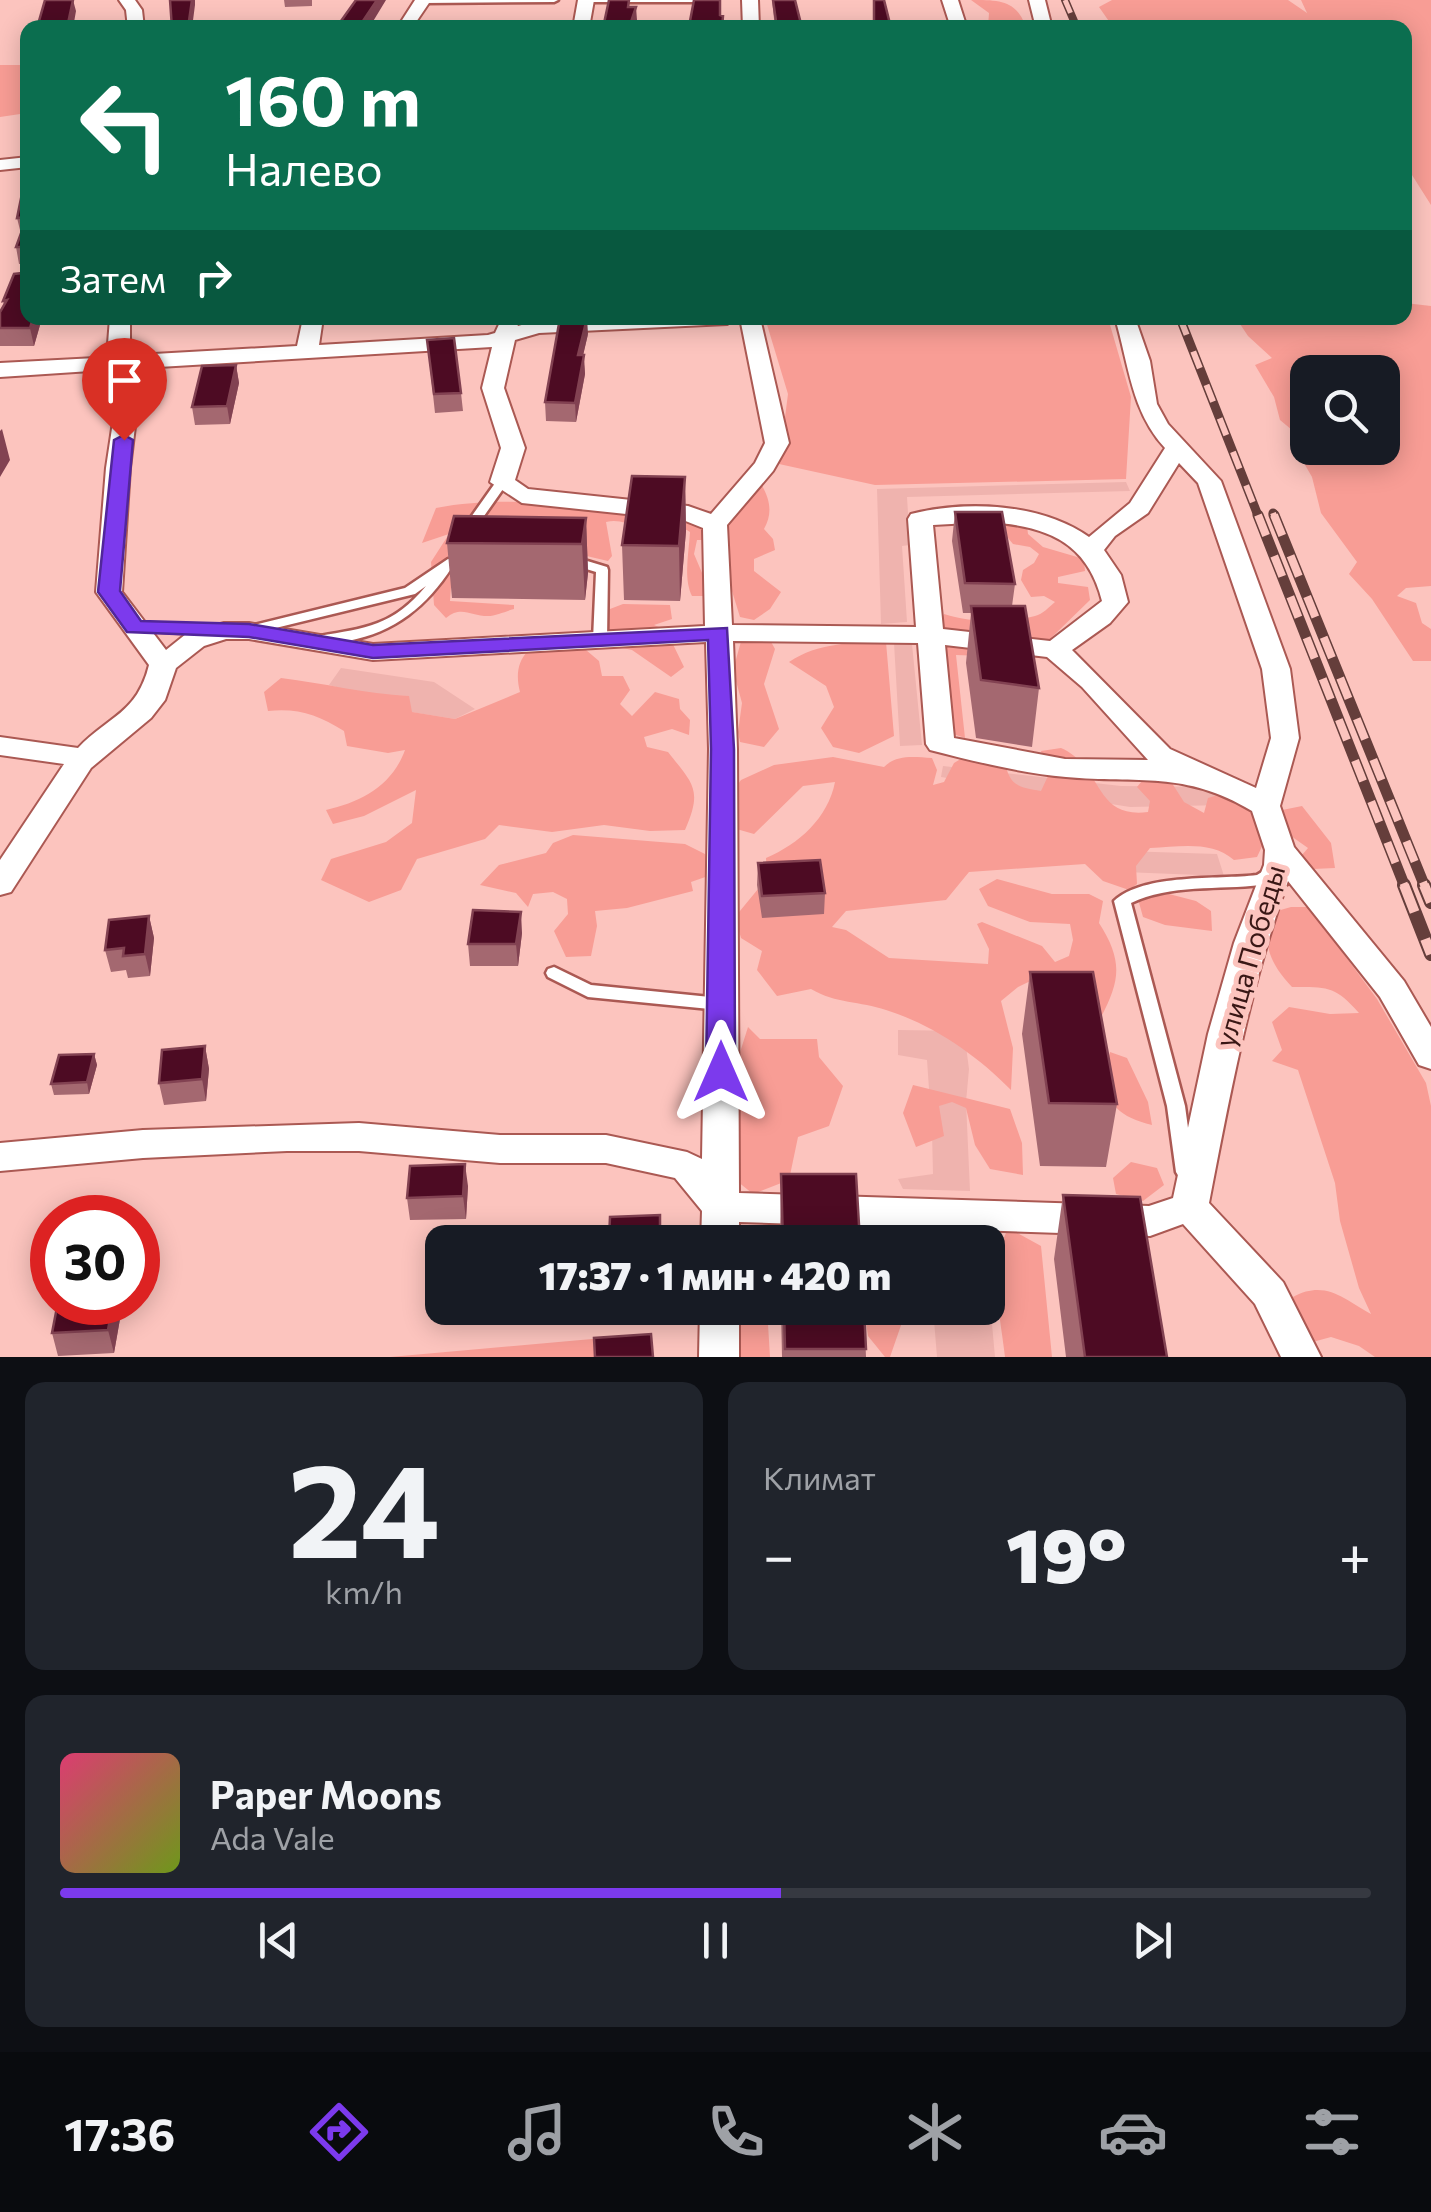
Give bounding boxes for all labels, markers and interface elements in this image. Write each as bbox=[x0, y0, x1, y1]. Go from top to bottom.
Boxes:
text: 160 m bbox=[225, 55, 421, 140]
icon: left bbox=[60, 60, 190, 190]
text: Налево bbox=[225, 140, 383, 195]
icon: right bbox=[186, 250, 241, 305]
text: Затем bbox=[60, 254, 166, 301]
pin bbox=[82, 338, 167, 441]
icon: arrive bbox=[97, 353, 152, 408]
map controls bbox=[1290, 355, 1400, 465]
button: search bbox=[1290, 355, 1400, 465]
street label: улица Победы bbox=[1207, 861, 1291, 1051]
position arrow bbox=[669, 1020, 773, 1124]
speed limit sign: 30 bbox=[30, 1195, 160, 1325]
text: 17:37 · 1 мин · 420 m bbox=[539, 1251, 891, 1298]
text: 24 bbox=[288, 1426, 440, 1585]
text: Климат bbox=[763, 1457, 876, 1497]
text: 19° bbox=[1006, 1507, 1127, 1598]
text: − bbox=[763, 1520, 794, 1587]
text: + bbox=[1339, 1520, 1371, 1587]
text: km/h bbox=[325, 1571, 403, 1611]
text: Paper Moons bbox=[210, 1770, 442, 1817]
text: Ada Vale bbox=[210, 1817, 335, 1857]
icon: previous bbox=[251, 1913, 306, 1968]
icon: pause bbox=[688, 1913, 743, 1968]
icon: next bbox=[1125, 1913, 1180, 1968]
icon: directions bbox=[304, 2097, 374, 2167]
icon: music bbox=[502, 2097, 572, 2167]
icon: phone bbox=[701, 2097, 771, 2167]
icon: climate bbox=[900, 2097, 970, 2167]
icon: car bbox=[1098, 2097, 1168, 2167]
icon: filters bbox=[1297, 2097, 1367, 2167]
text: 17:36 bbox=[64, 2105, 175, 2160]

